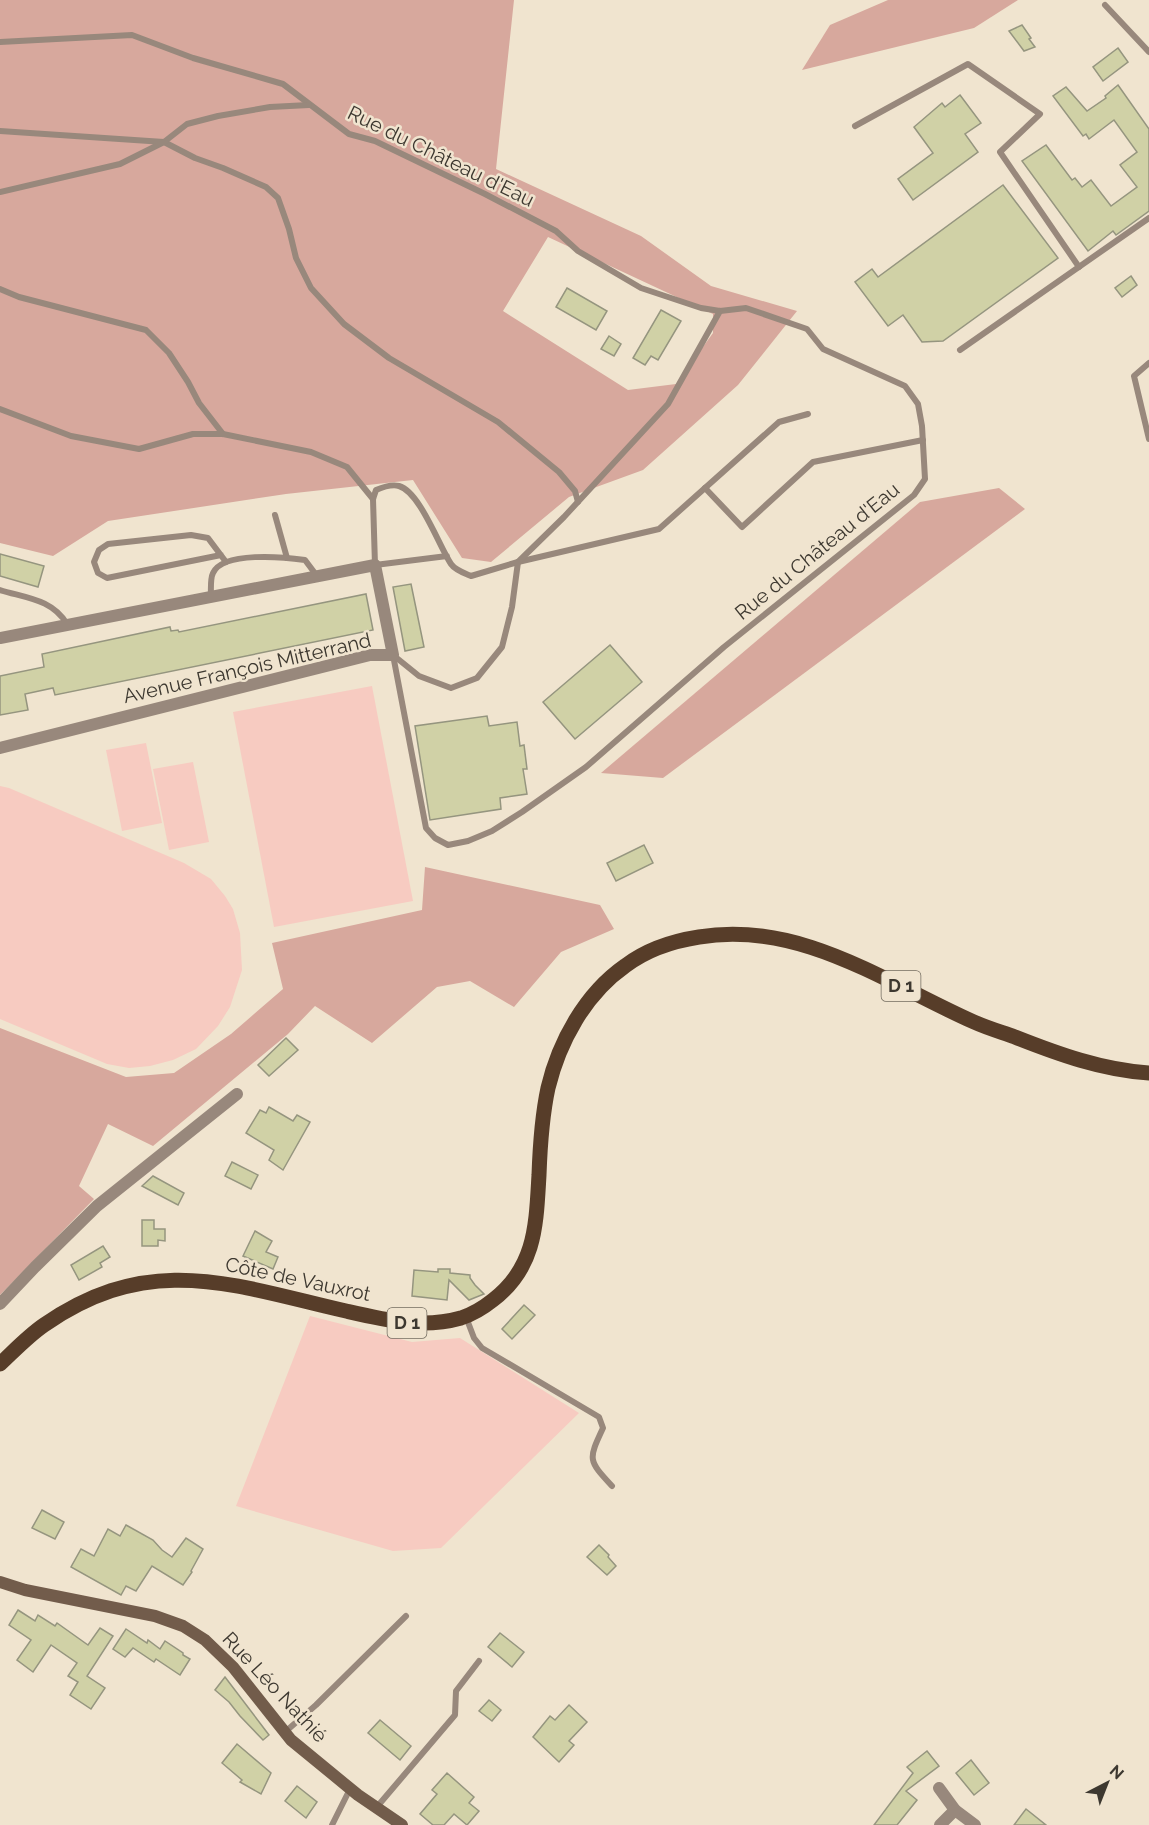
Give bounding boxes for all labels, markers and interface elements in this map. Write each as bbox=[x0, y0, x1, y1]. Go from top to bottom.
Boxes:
street label: Rue du Château d'Eau bbox=[344, 100, 538, 212]
street label: Rue du Château d'Eau bbox=[730, 477, 904, 625]
street label: Avenue François Mitterrand bbox=[121, 628, 373, 708]
road number: D 1 bbox=[882, 971, 920, 1001]
street label: Côte de Vauxrot bbox=[223, 1252, 373, 1306]
road number: D 1 bbox=[388, 1308, 426, 1338]
street label: Rue Léo Nathié bbox=[218, 1627, 333, 1747]
north arrow bbox=[1077, 1753, 1137, 1813]
text: N bbox=[1106, 1761, 1128, 1783]

